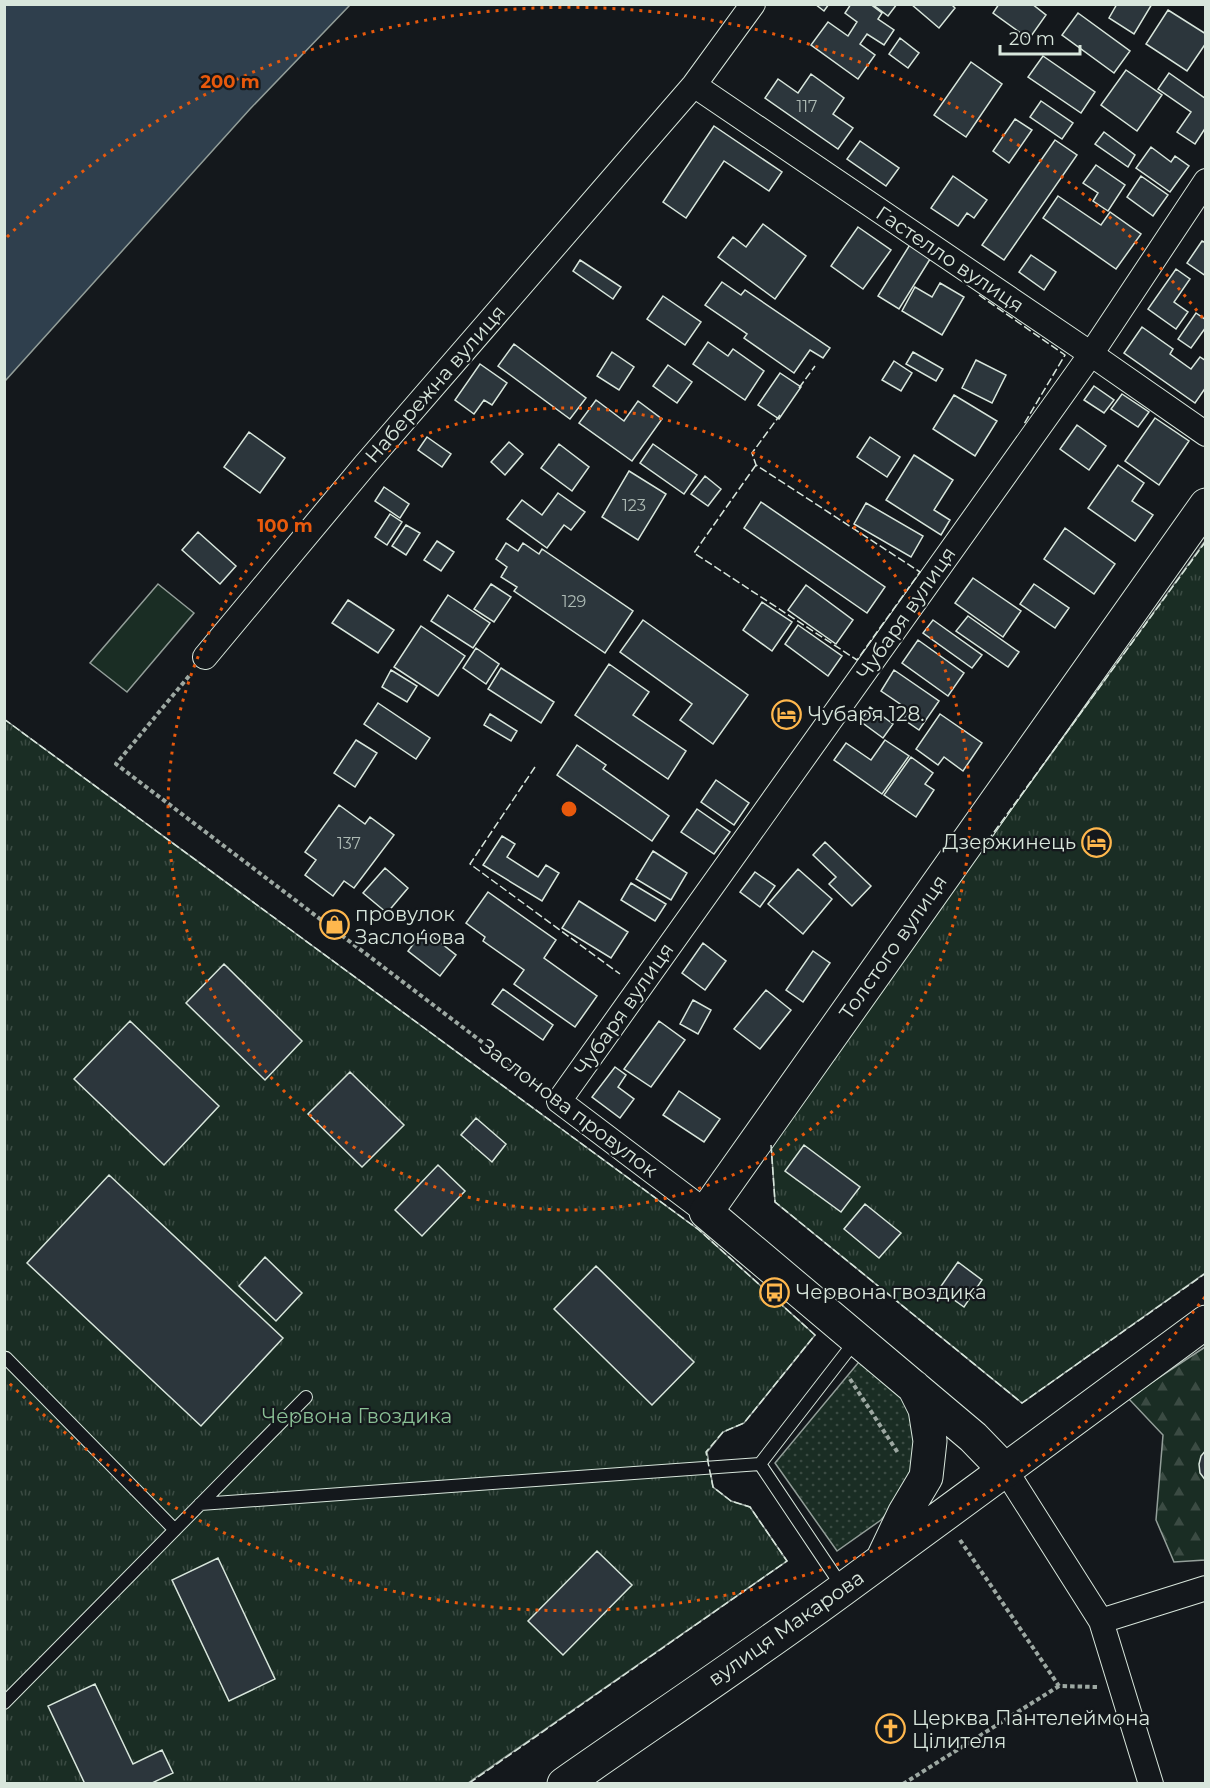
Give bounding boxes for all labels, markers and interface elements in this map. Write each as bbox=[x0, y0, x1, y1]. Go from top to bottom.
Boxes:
scale bar bbox=[1000, 18, 1080, 56]
text: 20 m bbox=[1009, 28, 1055, 50]
text: 200 m bbox=[200, 71, 260, 93]
house number: 117 bbox=[797, 97, 817, 116]
street label: Гастелло вулиця bbox=[872, 201, 1028, 317]
street label: Набережна вулиця bbox=[360, 300, 510, 468]
house number: 123 bbox=[622, 496, 646, 515]
text: 100 m bbox=[257, 515, 313, 537]
street label: Чубаря вулиця bbox=[851, 542, 961, 684]
house number: 129 bbox=[562, 592, 586, 611]
hotel icon: Чубаря 128. bbox=[771, 698, 803, 730]
place label: Чубаря 128. bbox=[808, 702, 925, 726]
centre of rings bbox=[559, 799, 579, 819]
hotel icon: Дзержинець bbox=[1081, 826, 1113, 858]
place label: Дзержинець bbox=[943, 830, 1076, 854]
house number: 137 bbox=[337, 834, 361, 853]
street label: Толстого вулиця bbox=[834, 870, 952, 1024]
place label: провулок Заслонова bbox=[355, 902, 465, 949]
shop icon: провулок Заслонова bbox=[318, 909, 350, 941]
street label: Чубаря вулиця bbox=[569, 938, 679, 1080]
street label: Заслонова провулок bbox=[476, 1034, 663, 1183]
bus stop icon: Червона гвоздика bbox=[759, 1276, 791, 1308]
place label: Червона гвоздика bbox=[796, 1280, 987, 1304]
park label: Червона Гвоздика bbox=[262, 1404, 452, 1428]
street label: вулиця Макарова bbox=[704, 1565, 868, 1691]
place label: Церква Пантелеймона Цілителя bbox=[912, 1706, 1150, 1753]
church icon: Церква Пантелеймона Цілителя bbox=[875, 1713, 907, 1745]

